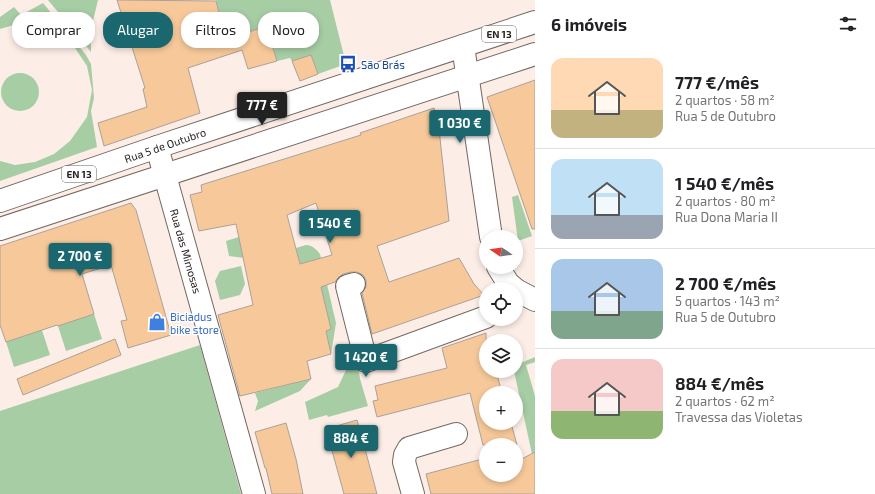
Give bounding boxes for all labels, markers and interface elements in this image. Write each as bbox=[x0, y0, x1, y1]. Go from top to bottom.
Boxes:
chip: Comprar bbox=[12, 12, 95, 48]
chip: Alugar bbox=[103, 12, 173, 48]
chip: Filtros bbox=[181, 12, 250, 48]
chip: Novo bbox=[258, 12, 319, 48]
icon: filters bbox=[837, 13, 859, 35]
text: 6 imóveis bbox=[551, 14, 627, 34]
road number: EN 13 bbox=[482, 26, 516, 42]
bus stop icon: São Brás bbox=[338, 54, 358, 74]
place label: São Brás bbox=[361, 58, 405, 71]
text: 777 €/mês bbox=[675, 72, 759, 92]
icon: home bbox=[583, 74, 631, 122]
pin: 777 € bbox=[234, 92, 290, 126]
text: 2 quartos · 58 m² bbox=[675, 92, 775, 108]
text: 777 € bbox=[246, 97, 278, 113]
text: Rua 5 de Outubro bbox=[675, 108, 776, 124]
pin: 1 030 € bbox=[423, 110, 497, 144]
text: 1 030 € bbox=[438, 115, 482, 131]
street label: Rua 5 de Outubro bbox=[122, 125, 208, 165]
road number: EN 13 bbox=[62, 166, 96, 182]
text: 1 540 €/mês bbox=[675, 173, 774, 193]
icon: home bbox=[583, 175, 631, 223]
text: 2 quartos · 80 m² bbox=[675, 193, 776, 209]
street label: Rua das Mimosas bbox=[168, 207, 204, 295]
text: Rua Dona Maria II bbox=[675, 209, 778, 225]
pin: 1 540 € bbox=[293, 210, 367, 244]
text: 1 540 € bbox=[308, 215, 352, 231]
north arrow bbox=[479, 230, 523, 274]
map controls bbox=[479, 230, 523, 482]
pin: 2 700 € bbox=[43, 243, 117, 277]
text: 2 700 € bbox=[58, 248, 102, 264]
text: 2 700 €/mês bbox=[675, 273, 776, 293]
icon: home bbox=[583, 275, 631, 323]
button: locate bbox=[479, 282, 523, 326]
text: 5 quartos · 143 m² bbox=[675, 293, 780, 309]
text: Rua 5 de Outubro bbox=[675, 309, 776, 325]
place label: Biciadus bike store bbox=[170, 310, 219, 336]
shop icon: Biciadus bike store bbox=[147, 312, 167, 332]
button: layers bbox=[479, 334, 523, 378]
pin: 1 420 € bbox=[329, 344, 403, 378]
text: 1 420 € bbox=[344, 349, 388, 365]
text: 884 €/mês bbox=[675, 373, 764, 393]
icon: home bbox=[583, 375, 631, 423]
button: + bbox=[479, 386, 523, 430]
text: 2 quartos · 62 m² bbox=[675, 393, 775, 409]
text: Travessa das Violetas bbox=[675, 409, 803, 425]
pin: 884 € bbox=[323, 425, 379, 459]
text: 884 € bbox=[333, 430, 369, 446]
button: − bbox=[479, 438, 523, 482]

